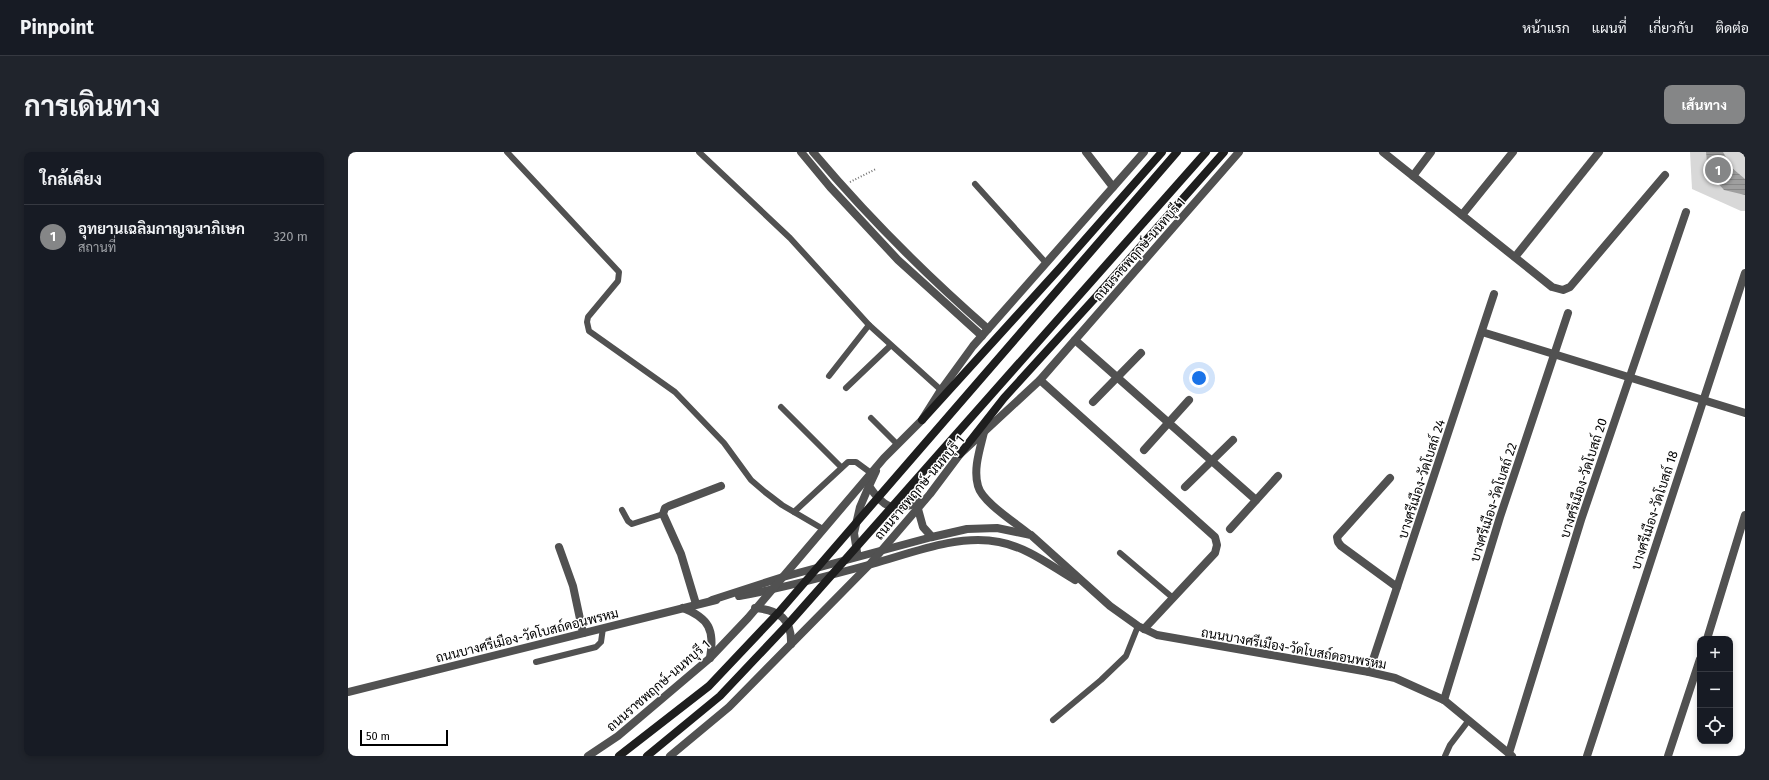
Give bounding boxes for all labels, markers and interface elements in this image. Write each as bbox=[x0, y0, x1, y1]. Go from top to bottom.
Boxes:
text: Pinpoint bbox=[20, 16, 94, 39]
text: หน้าแรก bbox=[1522, 20, 1570, 37]
text: แผนที่ bbox=[1592, 20, 1627, 37]
text: เกี่ยวกับ bbox=[1649, 20, 1693, 37]
text: ติดต่อ bbox=[1715, 20, 1749, 37]
button: เส้นทาง bbox=[1664, 85, 1745, 124]
text: การเดินทาง bbox=[24, 90, 160, 123]
pin: 1 bbox=[1705, 155, 1731, 185]
text: ใกล้เคียง bbox=[40, 169, 102, 190]
street label: ถนนราชพฤกษ์-นนทบุรี 1 bbox=[1089, 193, 1190, 305]
text: อุทยานเฉลิมกาญจนาภิเษก bbox=[78, 220, 245, 238]
text: 1 bbox=[50, 229, 56, 244]
text: 320 m bbox=[273, 229, 308, 244]
text: สถานที่ bbox=[78, 240, 116, 255]
your location bbox=[1189, 368, 1209, 388]
street label: บางศรีเมือง-วัดโบสถ์ 20 bbox=[1555, 416, 1610, 540]
street label: บางศรีเมือง-วัดโบสถ์ 24 bbox=[1393, 417, 1448, 541]
street label: ถนนราชพฤกษ์-นนทบุรี 1 bbox=[870, 431, 969, 544]
street label: บางศรีเมือง-วัดโบสถ์ 22 bbox=[1465, 440, 1520, 564]
street label: บางศรีเมือง-วัดโบสถ์ 18 bbox=[1626, 448, 1681, 572]
street label: ถนนบางศรีเมือง-วัดโบสถ์ดอนพรหม bbox=[434, 604, 620, 665]
street label: ถนนบางศรีเมือง-วัดโบสถ์ดอนพรหม bbox=[1200, 623, 1388, 672]
street label: ถนนราชพฤกษ์-นนทบุรี 1 bbox=[602, 635, 714, 736]
map controls bbox=[1697, 636, 1733, 744]
button: + bbox=[1697, 636, 1733, 672]
button: − bbox=[1697, 672, 1733, 708]
button: locate bbox=[1697, 708, 1733, 744]
scale bar bbox=[360, 728, 448, 747]
text: 50 m bbox=[366, 730, 390, 743]

